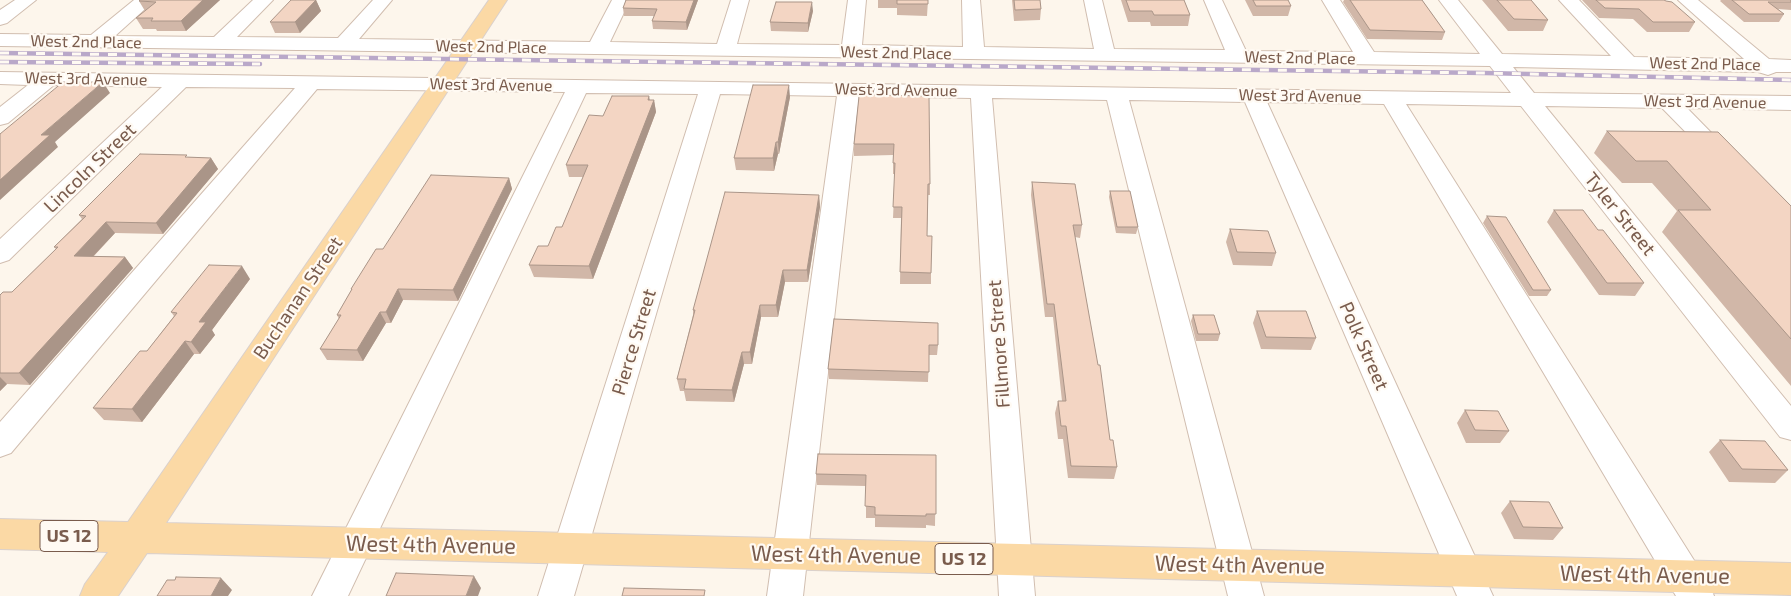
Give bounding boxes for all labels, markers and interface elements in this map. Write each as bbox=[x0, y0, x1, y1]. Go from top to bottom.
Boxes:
street label: West 2nd Place bbox=[30, 31, 142, 53]
street label: West 2nd Place bbox=[435, 36, 547, 58]
street label: West 2nd Place bbox=[840, 42, 952, 64]
street label: West 2nd Place bbox=[1244, 47, 1356, 69]
street label: West 2nd Place bbox=[1649, 53, 1761, 75]
street label: West 3rd Avenue bbox=[24, 68, 148, 90]
street label: West 3rd Avenue bbox=[429, 74, 553, 96]
street label: West 3rd Avenue bbox=[834, 79, 958, 101]
street label: West 3rd Avenue bbox=[1238, 85, 1362, 107]
street label: West 3rd Avenue bbox=[1643, 91, 1767, 113]
street label: Lincoln Street bbox=[39, 118, 141, 218]
street label: Tyler Street bbox=[1580, 168, 1660, 260]
street label: Buchanan Street bbox=[249, 232, 347, 364]
street label: Fillmore Street bbox=[983, 279, 1015, 409]
street label: Pierce Street bbox=[607, 286, 661, 398]
street label: Polk Street bbox=[1334, 298, 1394, 394]
road number: US 12 bbox=[40, 520, 98, 552]
street label: West 4th Avenue bbox=[346, 530, 516, 560]
street label: West 4th Avenue bbox=[751, 540, 921, 570]
road number: US 12 bbox=[935, 544, 993, 574]
street label: West 4th Avenue bbox=[1155, 550, 1325, 580]
street label: West 4th Avenue bbox=[1560, 560, 1730, 590]

